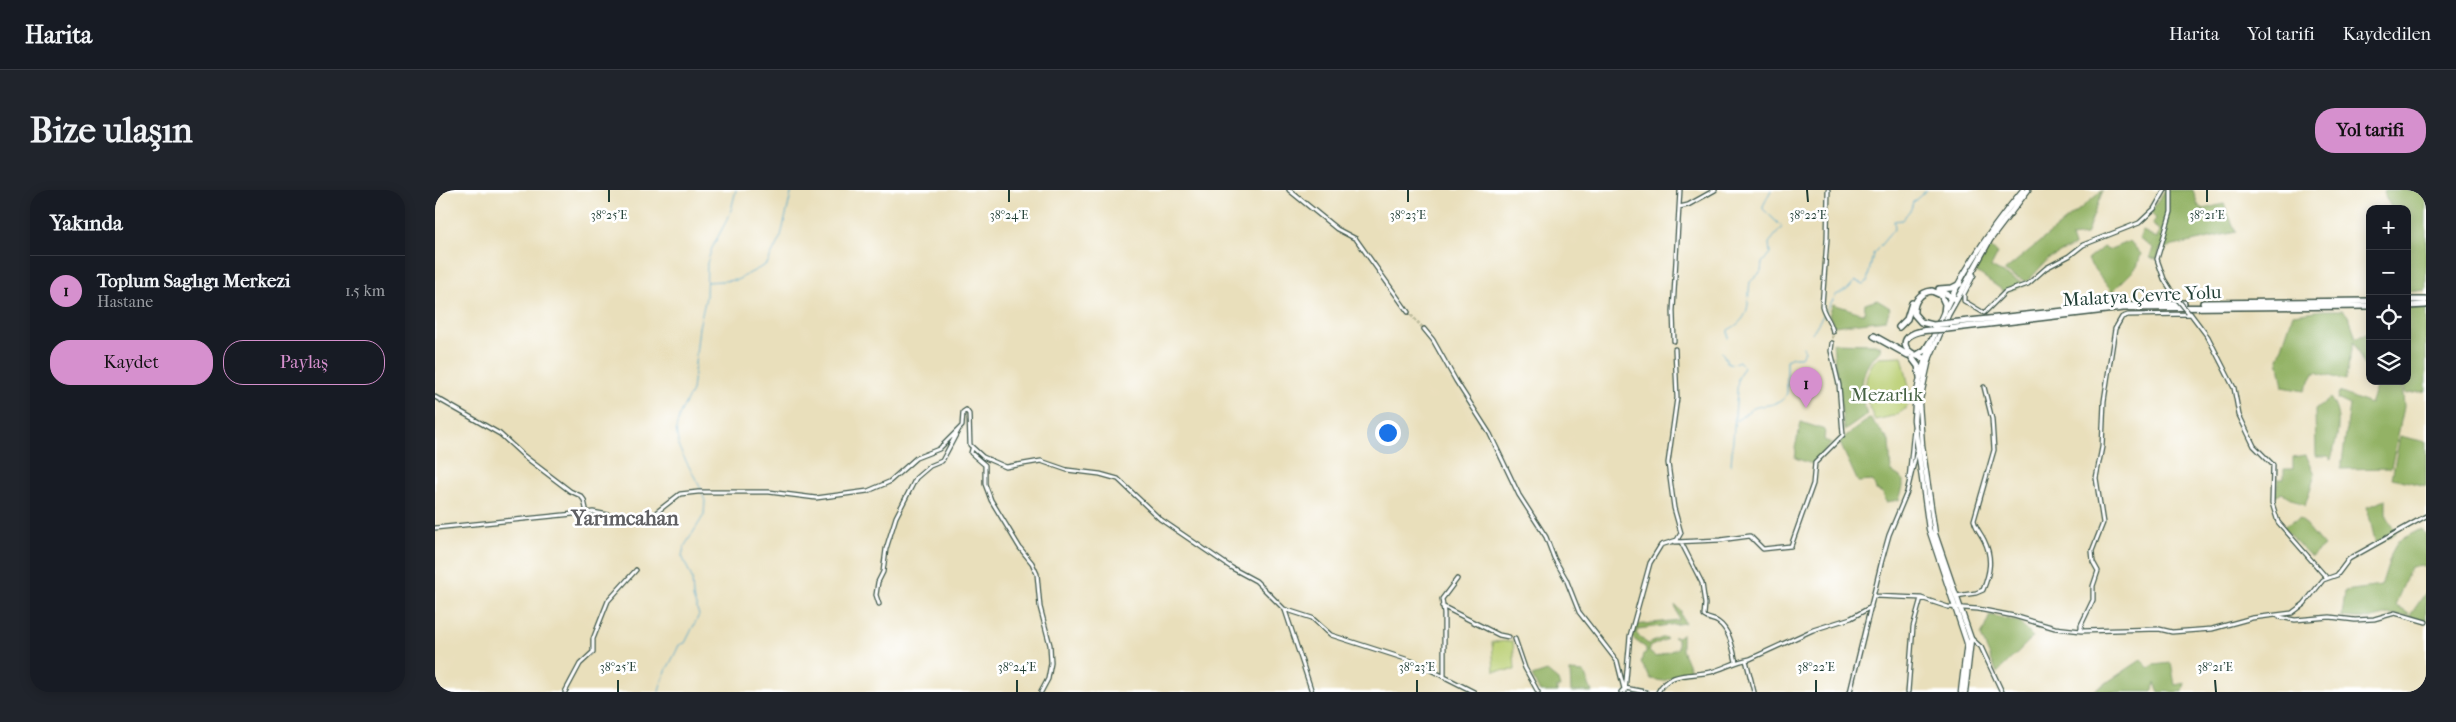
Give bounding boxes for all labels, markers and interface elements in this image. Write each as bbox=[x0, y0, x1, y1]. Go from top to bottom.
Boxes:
text: Harita bbox=[25, 21, 92, 49]
text: Harita bbox=[2169, 24, 2219, 45]
text: Yol tarifi bbox=[2247, 24, 2315, 45]
text: Kaydedilen bbox=[2343, 24, 2431, 45]
button: Yol tarifi bbox=[2315, 108, 2426, 153]
text: Bize ulaşın bbox=[30, 110, 193, 151]
map controls bbox=[2366, 205, 2411, 385]
button: + bbox=[2366, 205, 2411, 250]
text: 38°25'E bbox=[591, 208, 627, 222]
text: 38°24'E bbox=[990, 208, 1028, 222]
text: 38°23'E bbox=[1390, 208, 1426, 222]
text: 38°22'E bbox=[1789, 208, 1827, 222]
text: 38°21'E bbox=[2189, 208, 2225, 222]
text: Yakında bbox=[50, 211, 123, 235]
button: − bbox=[2366, 250, 2411, 295]
text: Toplum Saglıgı Merkezi bbox=[97, 270, 290, 292]
text: 1 bbox=[63, 281, 69, 300]
text: 1.5 km bbox=[345, 281, 385, 300]
street label: Malatya Çevre Yolu bbox=[2062, 281, 2222, 312]
text: Hastane bbox=[97, 292, 153, 311]
button: locate bbox=[2366, 295, 2411, 340]
button: Kaydet bbox=[50, 340, 213, 385]
button: Paylaş bbox=[223, 340, 385, 385]
button: layers bbox=[2366, 340, 2411, 385]
pin: 1 bbox=[1790, 367, 1822, 408]
park label: Mezarlık bbox=[1851, 384, 1923, 406]
your location bbox=[1375, 420, 1401, 446]
district label: Yarımcahan bbox=[570, 506, 680, 530]
text: 38°25'E bbox=[600, 660, 636, 674]
text: 38°24'E bbox=[998, 660, 1036, 674]
text: 38°23'E bbox=[1399, 660, 1435, 674]
text: 38°22'E bbox=[1797, 660, 1835, 674]
text: 38°21'E bbox=[2197, 660, 2233, 674]

